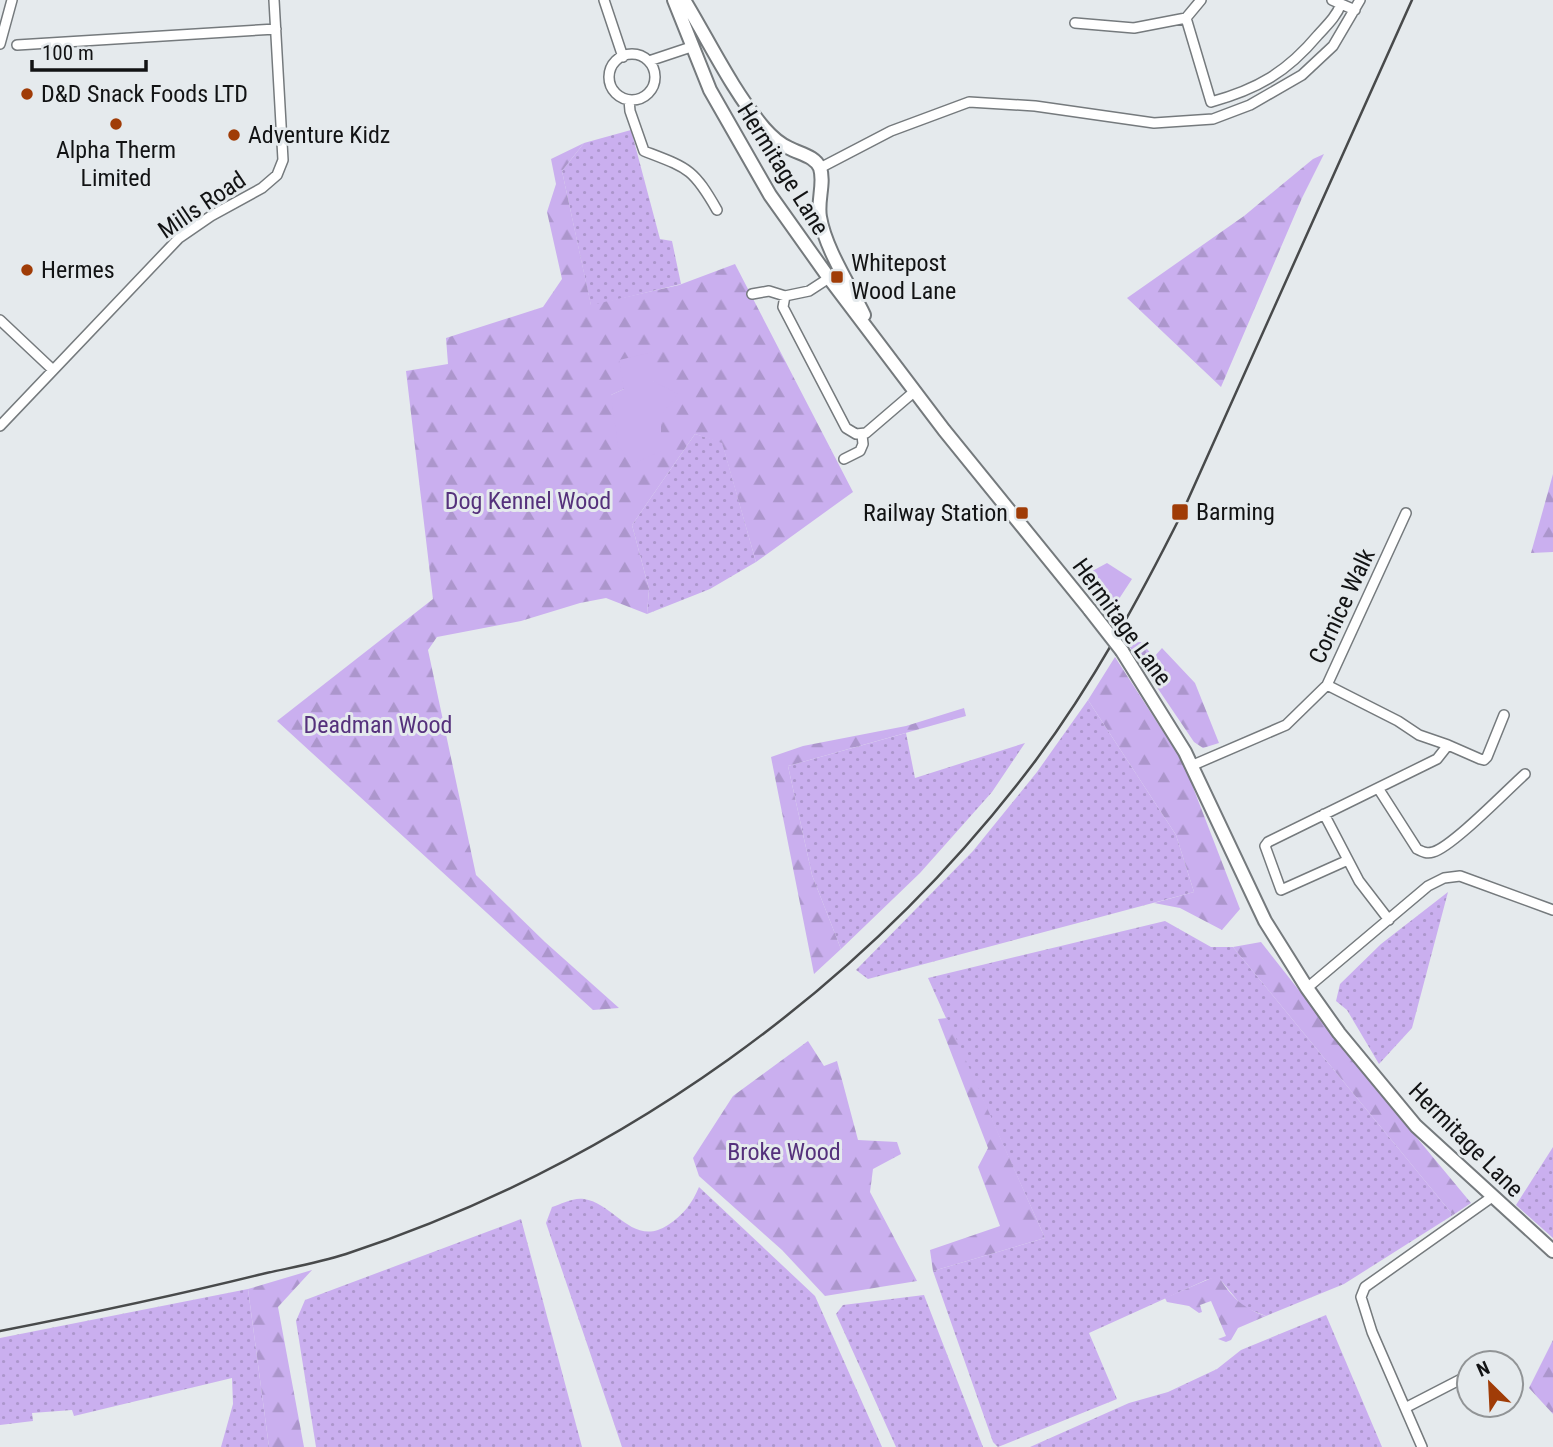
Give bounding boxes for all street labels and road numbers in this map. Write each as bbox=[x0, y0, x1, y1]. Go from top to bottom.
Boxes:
street label: Hermitage Lane bbox=[731, 98, 835, 240]
street label: Mills Road bbox=[153, 166, 251, 244]
street label: Cornice Walk bbox=[1303, 544, 1381, 668]
street label: Hermitage Lane bbox=[1067, 553, 1177, 691]
street label: Hermitage Lane bbox=[1403, 1077, 1529, 1203]

